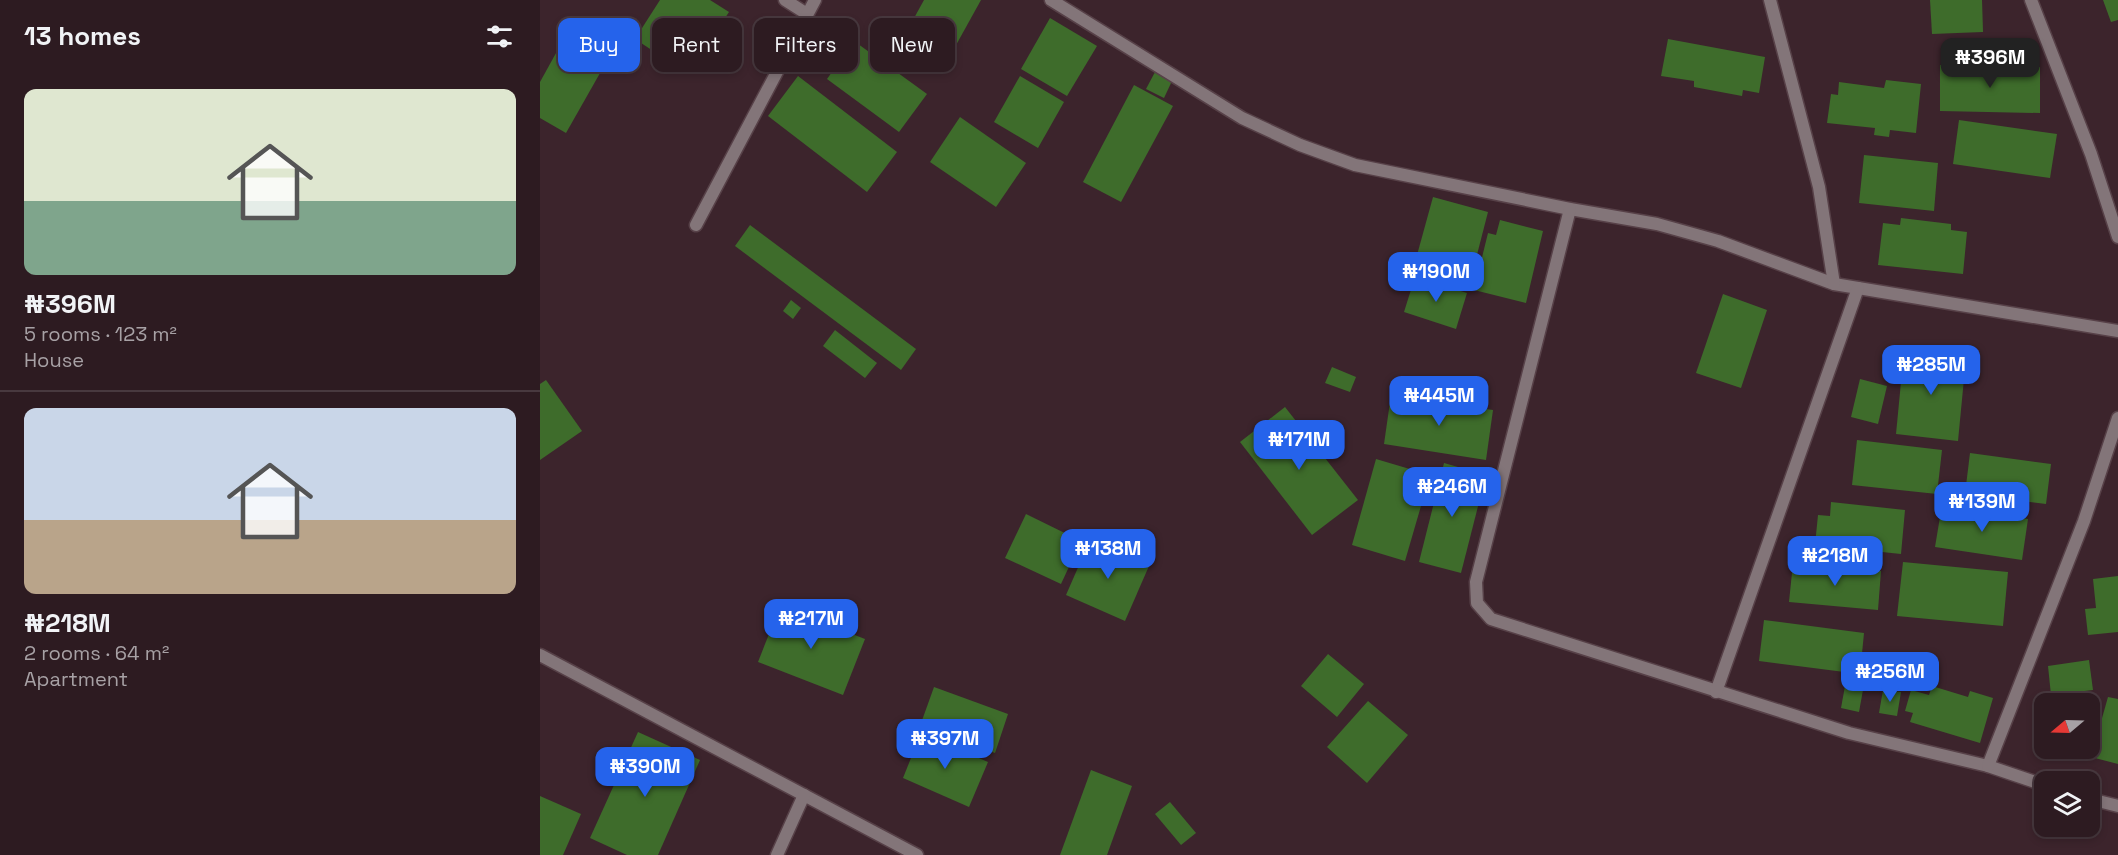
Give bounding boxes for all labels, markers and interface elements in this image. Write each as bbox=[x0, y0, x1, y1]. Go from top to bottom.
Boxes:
chip: Buy bbox=[558, 18, 640, 72]
chip: Rent bbox=[652, 18, 742, 72]
chip: Filters bbox=[754, 18, 858, 72]
chip: New bbox=[870, 18, 955, 72]
text: 13 homes bbox=[24, 19, 141, 53]
icon: filters bbox=[483, 20, 516, 53]
pin: ₦396M bbox=[1948, 38, 2032, 89]
text: ₦396M bbox=[1955, 44, 2025, 70]
icon: home bbox=[216, 128, 324, 236]
pin: ₦190M bbox=[1394, 252, 1478, 303]
text: ₦190M bbox=[1402, 258, 1470, 284]
text: ₦396M bbox=[24, 287, 116, 321]
text: 5 rooms · 123 m² bbox=[24, 321, 177, 347]
pin: ₦285M bbox=[1889, 345, 1973, 396]
text: House bbox=[24, 347, 84, 373]
text: ₦285M bbox=[1896, 351, 1966, 377]
pin: ₦445M bbox=[1397, 376, 1481, 427]
text: ₦445M bbox=[1403, 382, 1475, 408]
pin: ₦171M bbox=[1257, 420, 1341, 471]
text: ₦171M bbox=[1268, 426, 1330, 452]
icon: home bbox=[216, 447, 324, 555]
pin: ₦246M bbox=[1410, 467, 1494, 518]
text: ₦246M bbox=[1417, 473, 1487, 499]
pin: ₦139M bbox=[1940, 482, 2024, 533]
text: ₦139M bbox=[1948, 488, 2016, 514]
pin: ₦138M bbox=[1066, 529, 1150, 580]
text: ₦138M bbox=[1075, 535, 1141, 561]
pin: ₦218M bbox=[1793, 536, 1877, 587]
text: ₦218M bbox=[1802, 542, 1868, 568]
pin: ₦217M bbox=[769, 599, 853, 650]
text: ₦217M bbox=[778, 605, 844, 631]
text: ₦218M bbox=[24, 606, 111, 640]
text: 2 rooms · 64 m² bbox=[24, 640, 169, 666]
pin: ₦256M bbox=[1848, 652, 1932, 703]
text: ₦256M bbox=[1855, 658, 1925, 684]
text: Apartment bbox=[24, 666, 128, 692]
north arrow bbox=[2034, 693, 2100, 759]
map controls bbox=[2034, 693, 2100, 837]
pin: ₦397M bbox=[903, 719, 987, 770]
text: ₦397M bbox=[911, 725, 979, 751]
pin: ₦390M bbox=[603, 747, 687, 798]
text: ₦390M bbox=[609, 753, 681, 779]
button: layers bbox=[2034, 771, 2100, 837]

